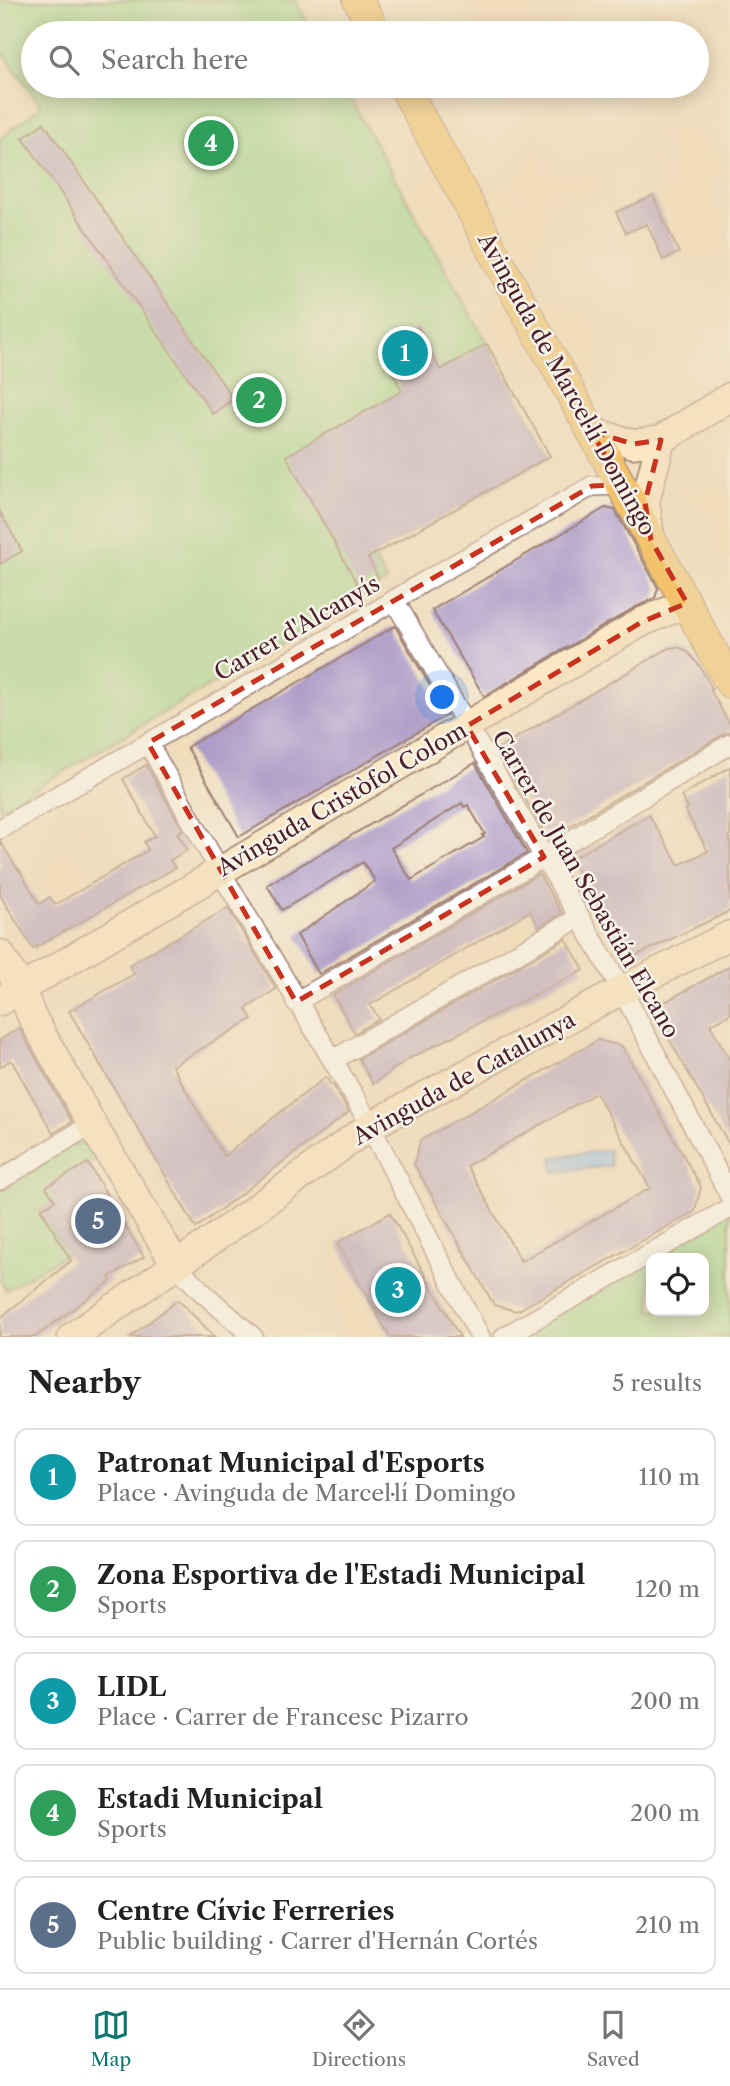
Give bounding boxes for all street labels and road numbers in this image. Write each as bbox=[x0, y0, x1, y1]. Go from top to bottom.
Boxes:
street label: Avinguda de Marcel·lí Domingo bbox=[471, 227, 662, 540]
street label: Carrer d'Alcanyís bbox=[209, 569, 385, 687]
street label: Avinguda Cristòfol Colom bbox=[211, 716, 472, 882]
street label: Carrer de Juan Sebastián Elcano bbox=[486, 725, 686, 1043]
street label: Avinguda de Catalunya bbox=[347, 1005, 581, 1151]

